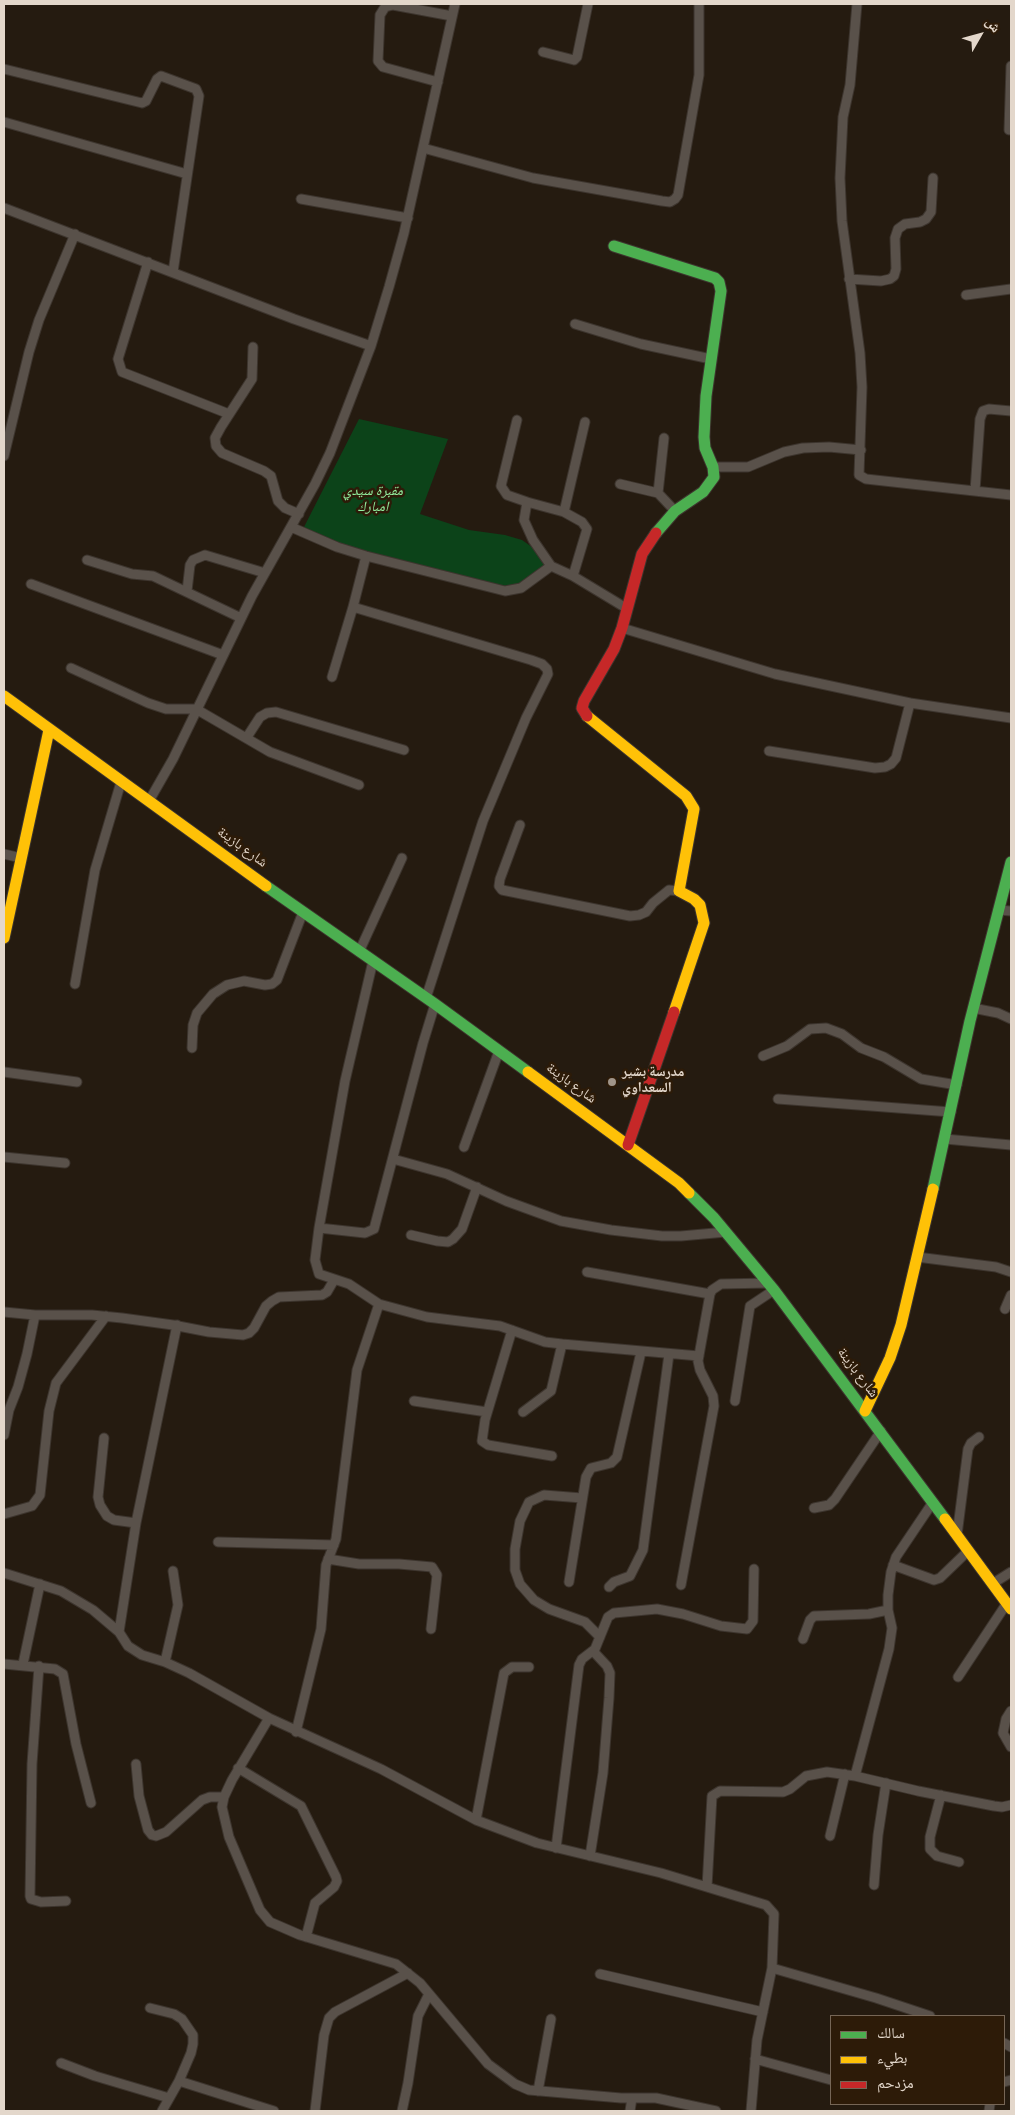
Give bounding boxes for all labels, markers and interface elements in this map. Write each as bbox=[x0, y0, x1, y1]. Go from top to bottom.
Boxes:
north arrow bbox=[955, 10, 1005, 60]
text: ش bbox=[978, 13, 1006, 39]
park label: مقبرة سيدي امبارك bbox=[343, 485, 403, 518]
street label: شارع بازينة bbox=[213, 825, 269, 873]
street label: شارع بازينة bbox=[542, 1061, 598, 1109]
place label: مدرسة بشير السعداوي bbox=[622, 1066, 684, 1098]
marker: مدرسة بشير السعداوي bbox=[606, 1076, 618, 1088]
street label: شارع بازينة bbox=[832, 1346, 880, 1402]
legend bbox=[830, 2015, 1005, 2105]
text: سالك bbox=[877, 2022, 905, 2048]
text: بطيء bbox=[877, 2047, 907, 2073]
text: مزدحم bbox=[877, 2072, 914, 2098]

